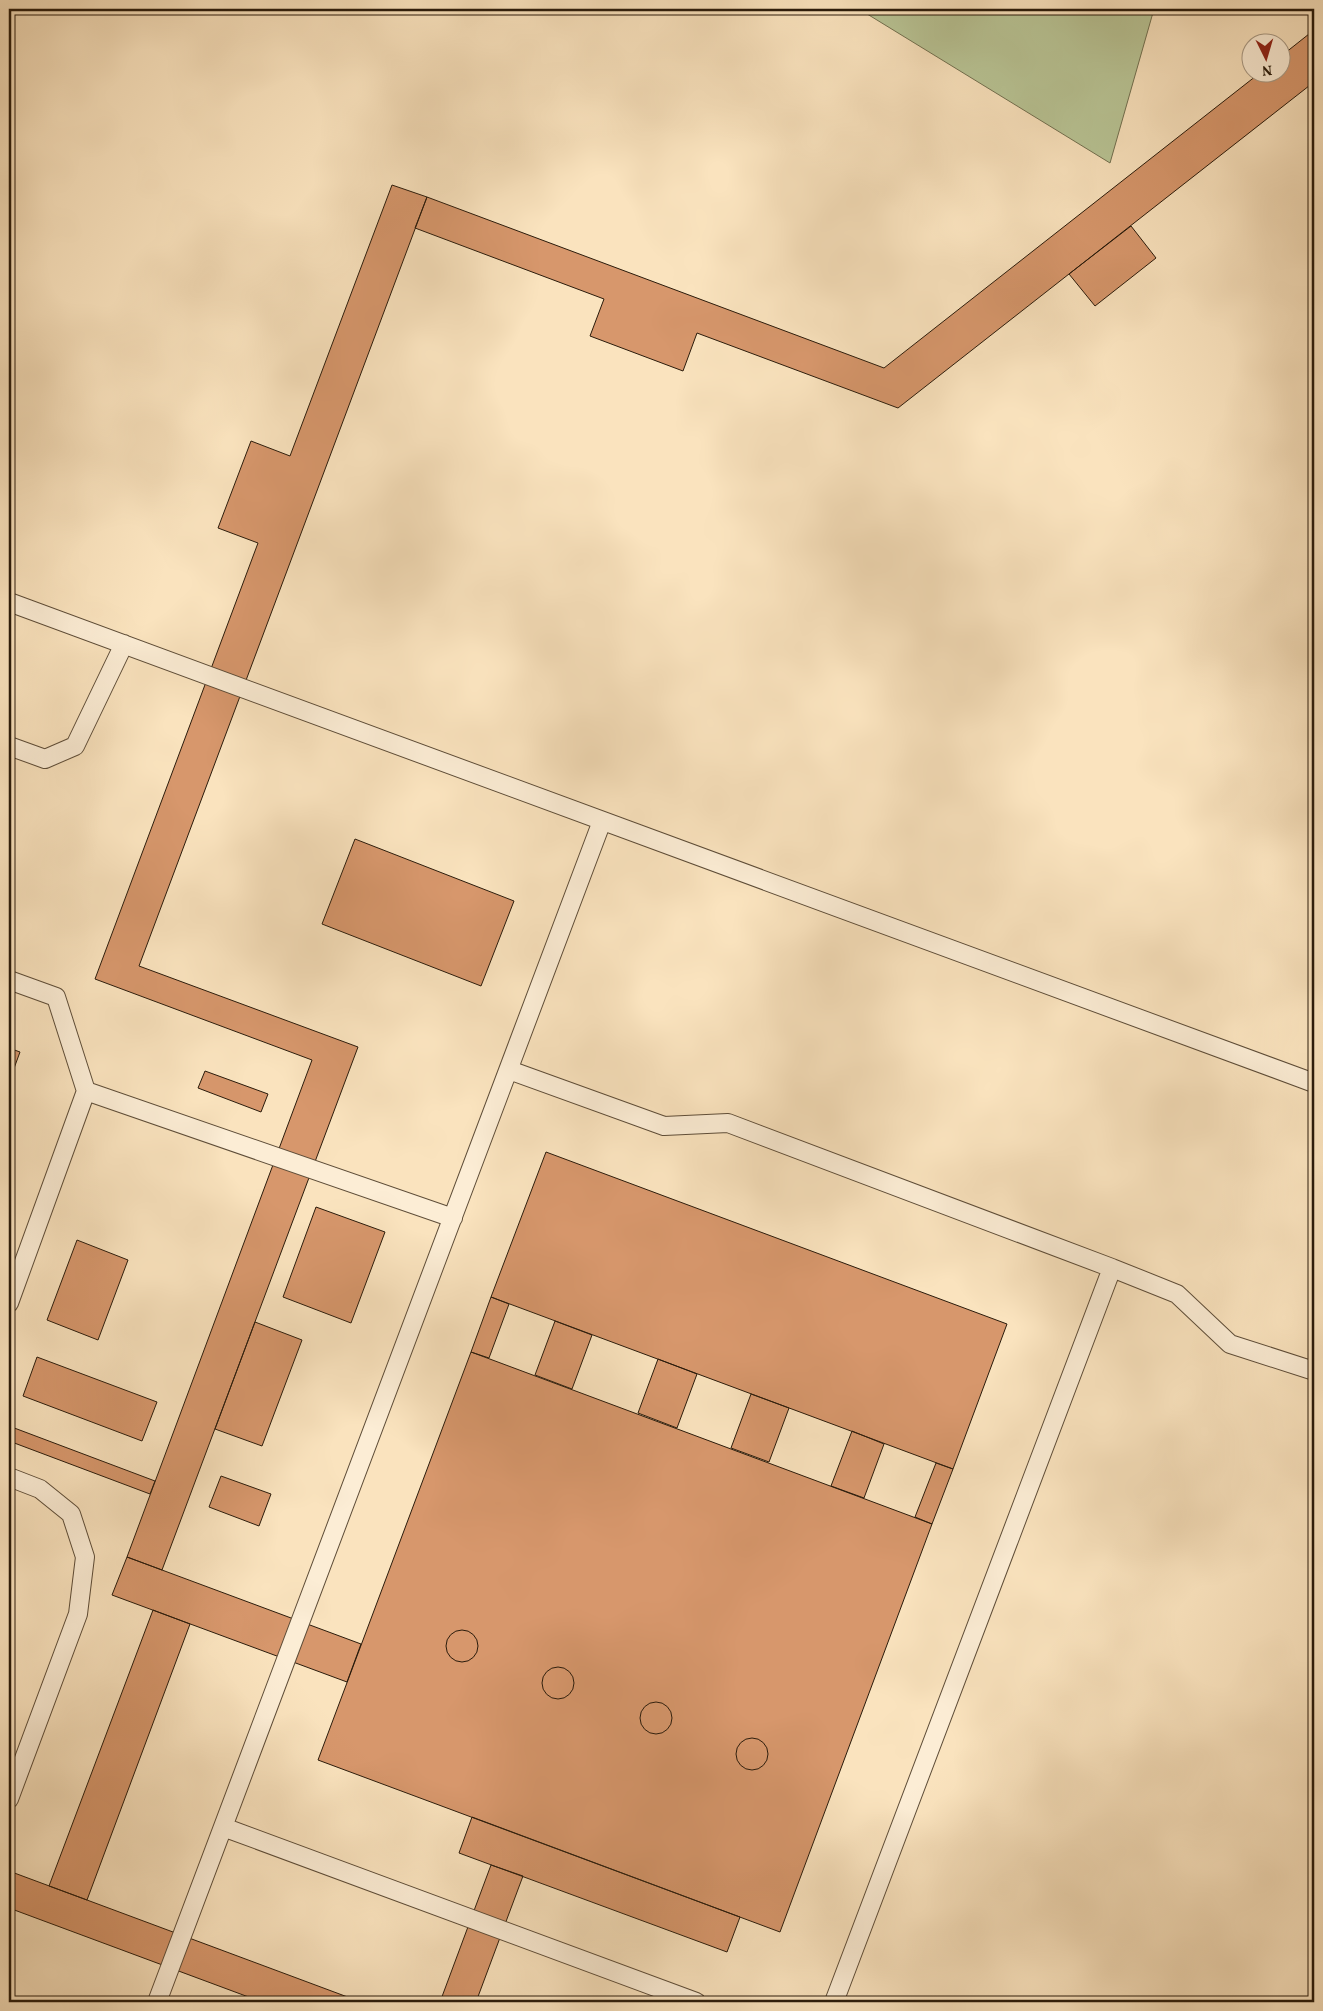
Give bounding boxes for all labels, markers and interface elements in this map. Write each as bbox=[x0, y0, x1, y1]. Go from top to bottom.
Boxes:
north arrow bbox=[1240, 32, 1290, 82]
text: N bbox=[1261, 60, 1273, 79]

